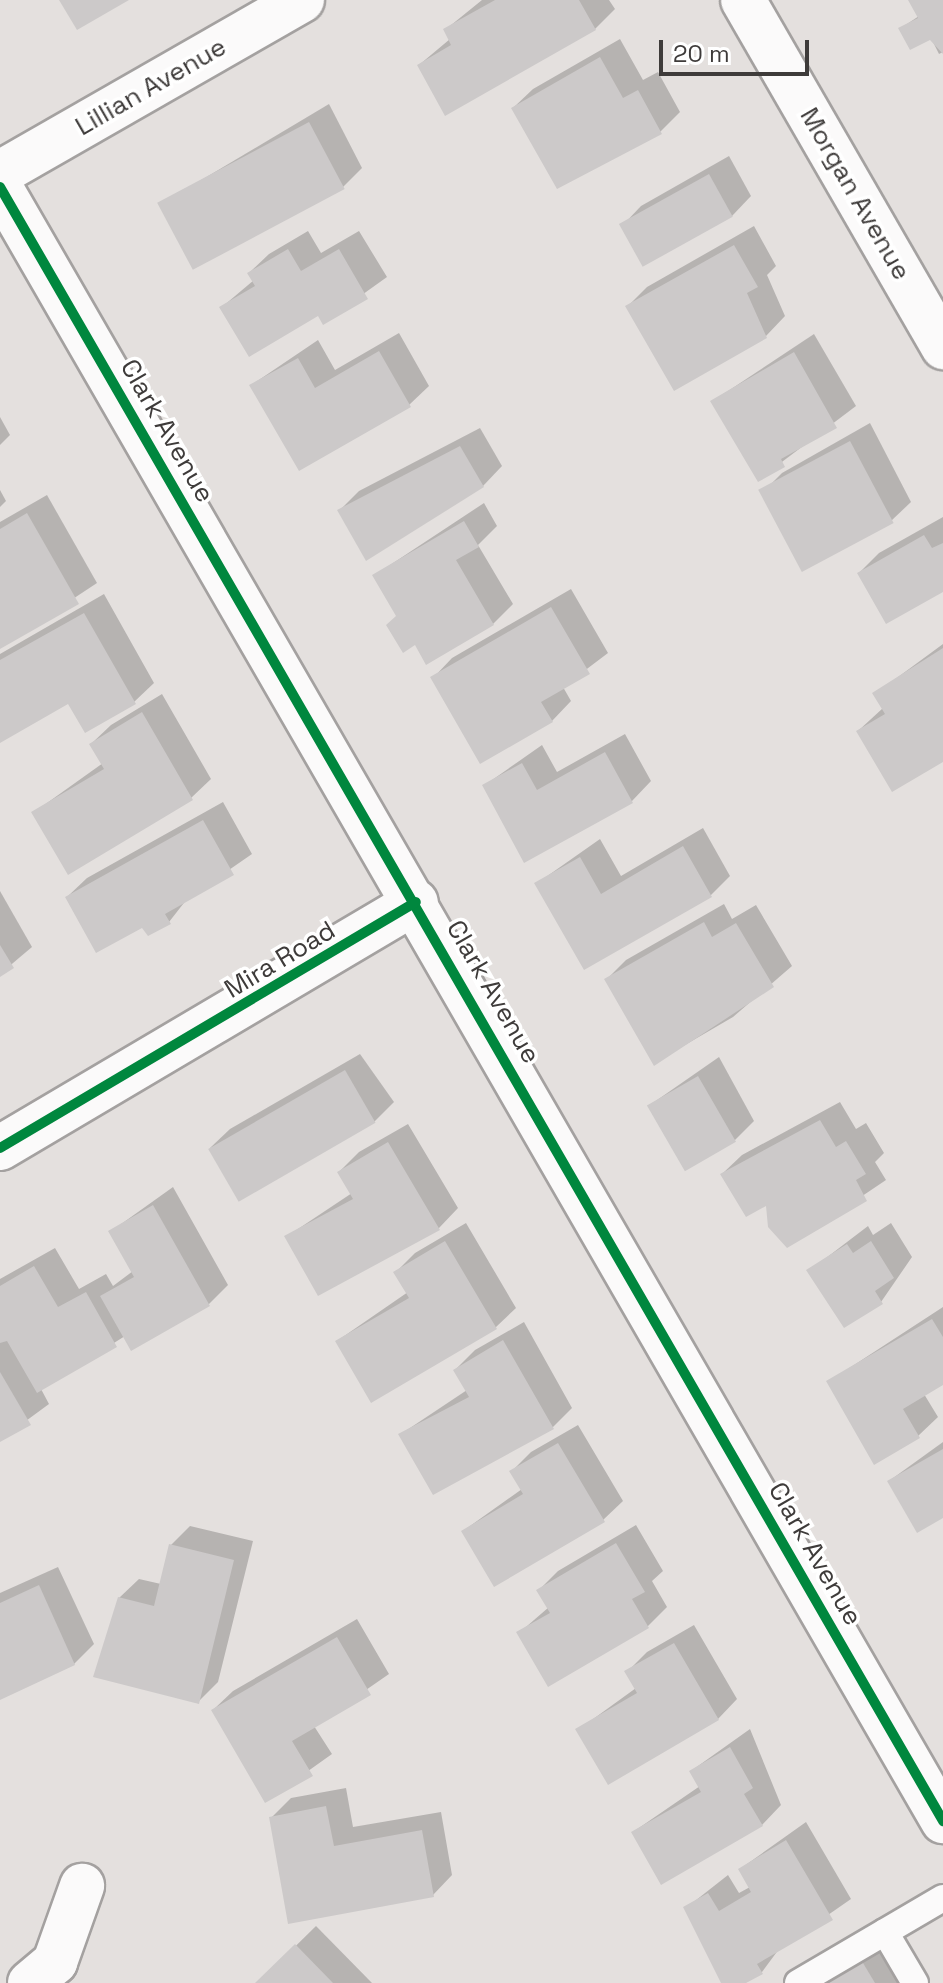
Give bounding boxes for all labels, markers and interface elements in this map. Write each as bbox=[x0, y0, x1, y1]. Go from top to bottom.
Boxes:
scale bar bbox=[663, 24, 813, 74]
street label: Lillian Avenue bbox=[70, 31, 232, 143]
text: 20 m bbox=[673, 38, 730, 69]
street label: Morgan Avenue bbox=[793, 102, 917, 286]
street label: Clark Avenue bbox=[113, 354, 221, 508]
street label: Mira Road bbox=[219, 915, 341, 1005]
street label: Clark Avenue bbox=[439, 915, 547, 1069]
street label: Clark Avenue bbox=[761, 1477, 869, 1631]

